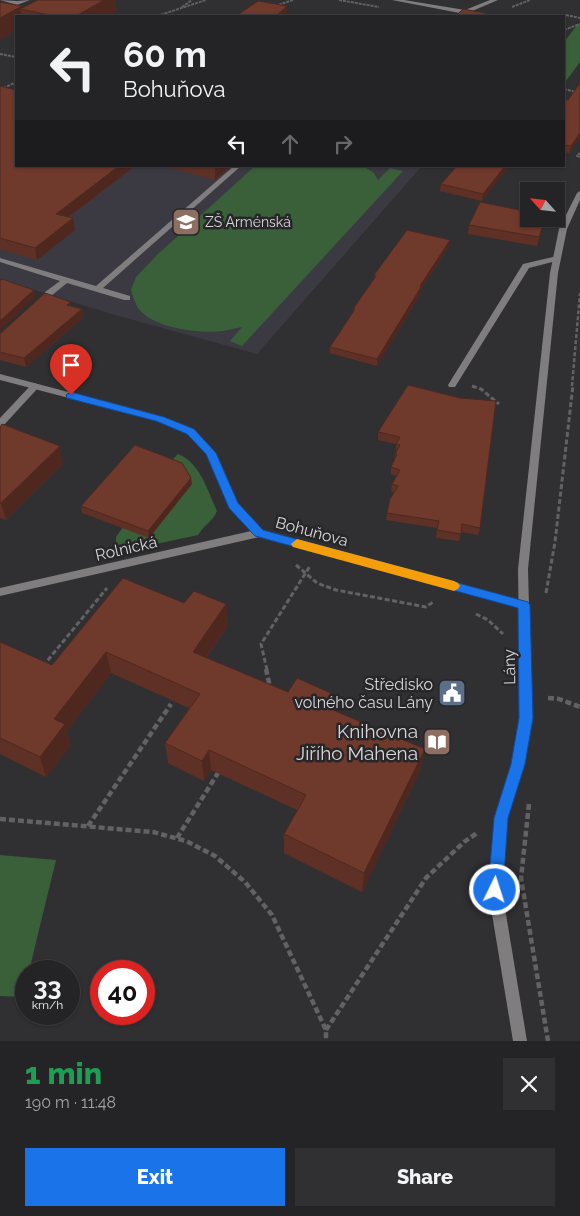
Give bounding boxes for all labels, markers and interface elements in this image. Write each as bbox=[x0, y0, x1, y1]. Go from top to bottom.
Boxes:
text: 60 m bbox=[123, 34, 207, 75]
icon: left bbox=[40, 35, 105, 100]
text: Bohuňova bbox=[123, 76, 226, 102]
icon: left bbox=[223, 130, 251, 158]
icon: ahead bbox=[276, 130, 304, 158]
icon: right bbox=[329, 130, 357, 158]
north arrow bbox=[520, 182, 565, 228]
map controls bbox=[520, 182, 565, 227]
school or university icon: ZŠ Arménská bbox=[171, 207, 201, 237]
place label: ZŠ Arménská bbox=[205, 212, 291, 230]
pin bbox=[50, 344, 92, 395]
icon: arrive bbox=[57, 351, 85, 379]
street label: Bohuňova bbox=[273, 513, 350, 550]
street label: Rolnická bbox=[93, 532, 159, 565]
street label: Lány bbox=[500, 649, 519, 685]
place label: Středisko volného času Lány bbox=[295, 675, 433, 712]
public building icon: Středisko volného času Lány bbox=[437, 678, 467, 708]
place label: Knihovna Jiřího Mahena bbox=[296, 720, 418, 764]
library icon: Knihovna Jiřího Mahena bbox=[422, 727, 452, 757]
position arrow bbox=[468, 863, 520, 915]
speed limit sign: 40 bbox=[90, 960, 155, 1025]
text: 33 bbox=[34, 971, 61, 1001]
text: km/h bbox=[32, 998, 63, 1012]
text: 1 min bbox=[25, 1056, 102, 1091]
button: close bbox=[503, 1058, 555, 1110]
text: 190 m · 11:48 bbox=[25, 1093, 116, 1112]
button: Exit bbox=[25, 1148, 285, 1206]
button: Share bbox=[295, 1148, 555, 1206]

